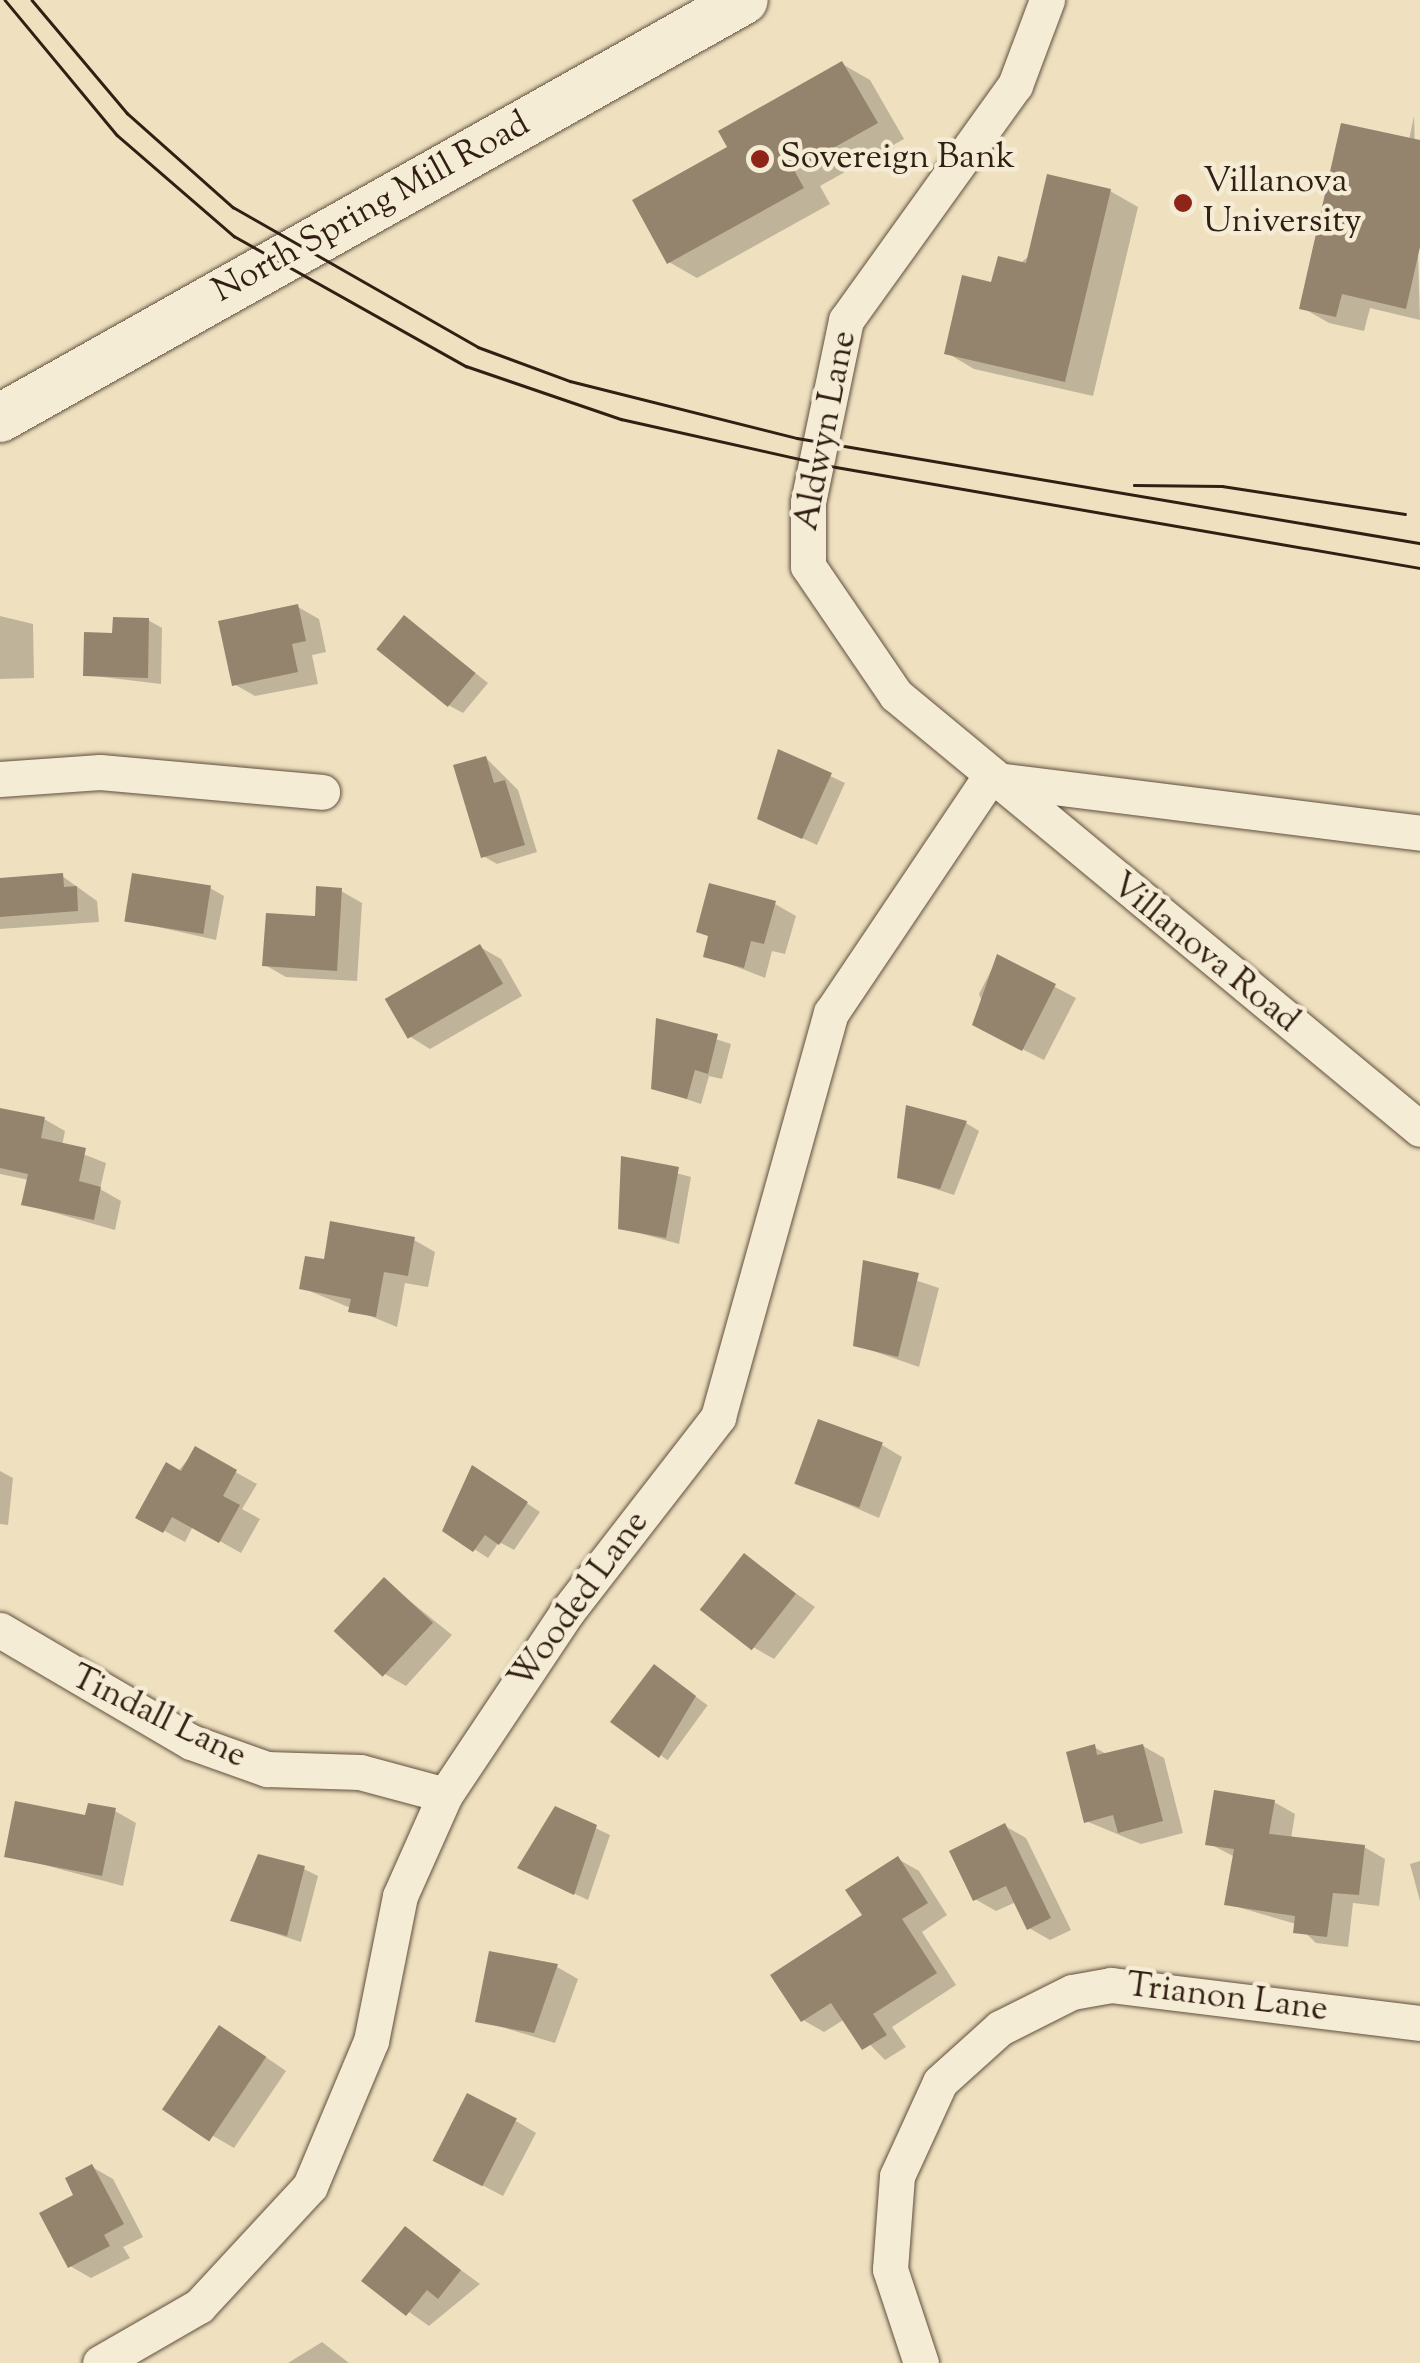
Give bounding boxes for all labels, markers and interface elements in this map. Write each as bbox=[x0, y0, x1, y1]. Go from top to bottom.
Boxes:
street label: North Spring Mill Road bbox=[206, 104, 538, 314]
place label: Sovereign Bank bbox=[780, 138, 1015, 180]
marker: Sovereign Bank bbox=[749, 148, 771, 170]
place label: Villanova University bbox=[1203, 162, 1362, 244]
marker: Villanova University bbox=[1172, 192, 1194, 214]
street label: Aldwyn Lane bbox=[787, 327, 867, 535]
street label: Villanova Road bbox=[1101, 865, 1307, 1043]
street label: Wooded Lane bbox=[501, 1503, 659, 1699]
street label: Tindall Lane bbox=[63, 1657, 253, 1779]
street label: Trianon Lane bbox=[1124, 1966, 1330, 2032]

